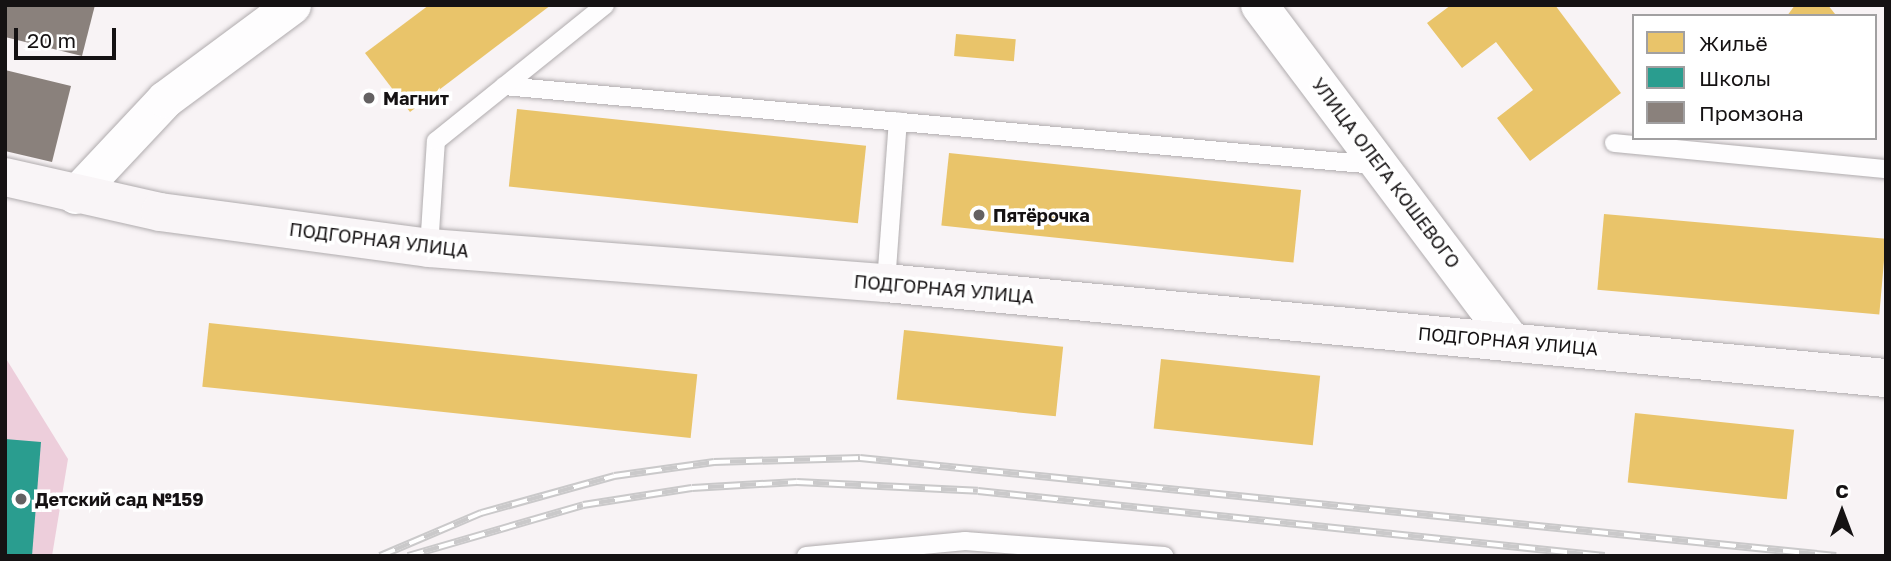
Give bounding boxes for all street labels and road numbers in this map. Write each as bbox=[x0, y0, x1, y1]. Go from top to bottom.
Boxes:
street label: УЛИЦА ОЛЕГА КОШЕВОГО bbox=[1307, 74, 1465, 272]
street label: ПОДГОРНАЯ УЛИЦА bbox=[288, 218, 470, 262]
street label: ПОДГОРНАЯ УЛИЦА bbox=[853, 270, 1035, 308]
street label: ПОДГОРНАЯ УЛИЦА bbox=[1417, 322, 1599, 360]

